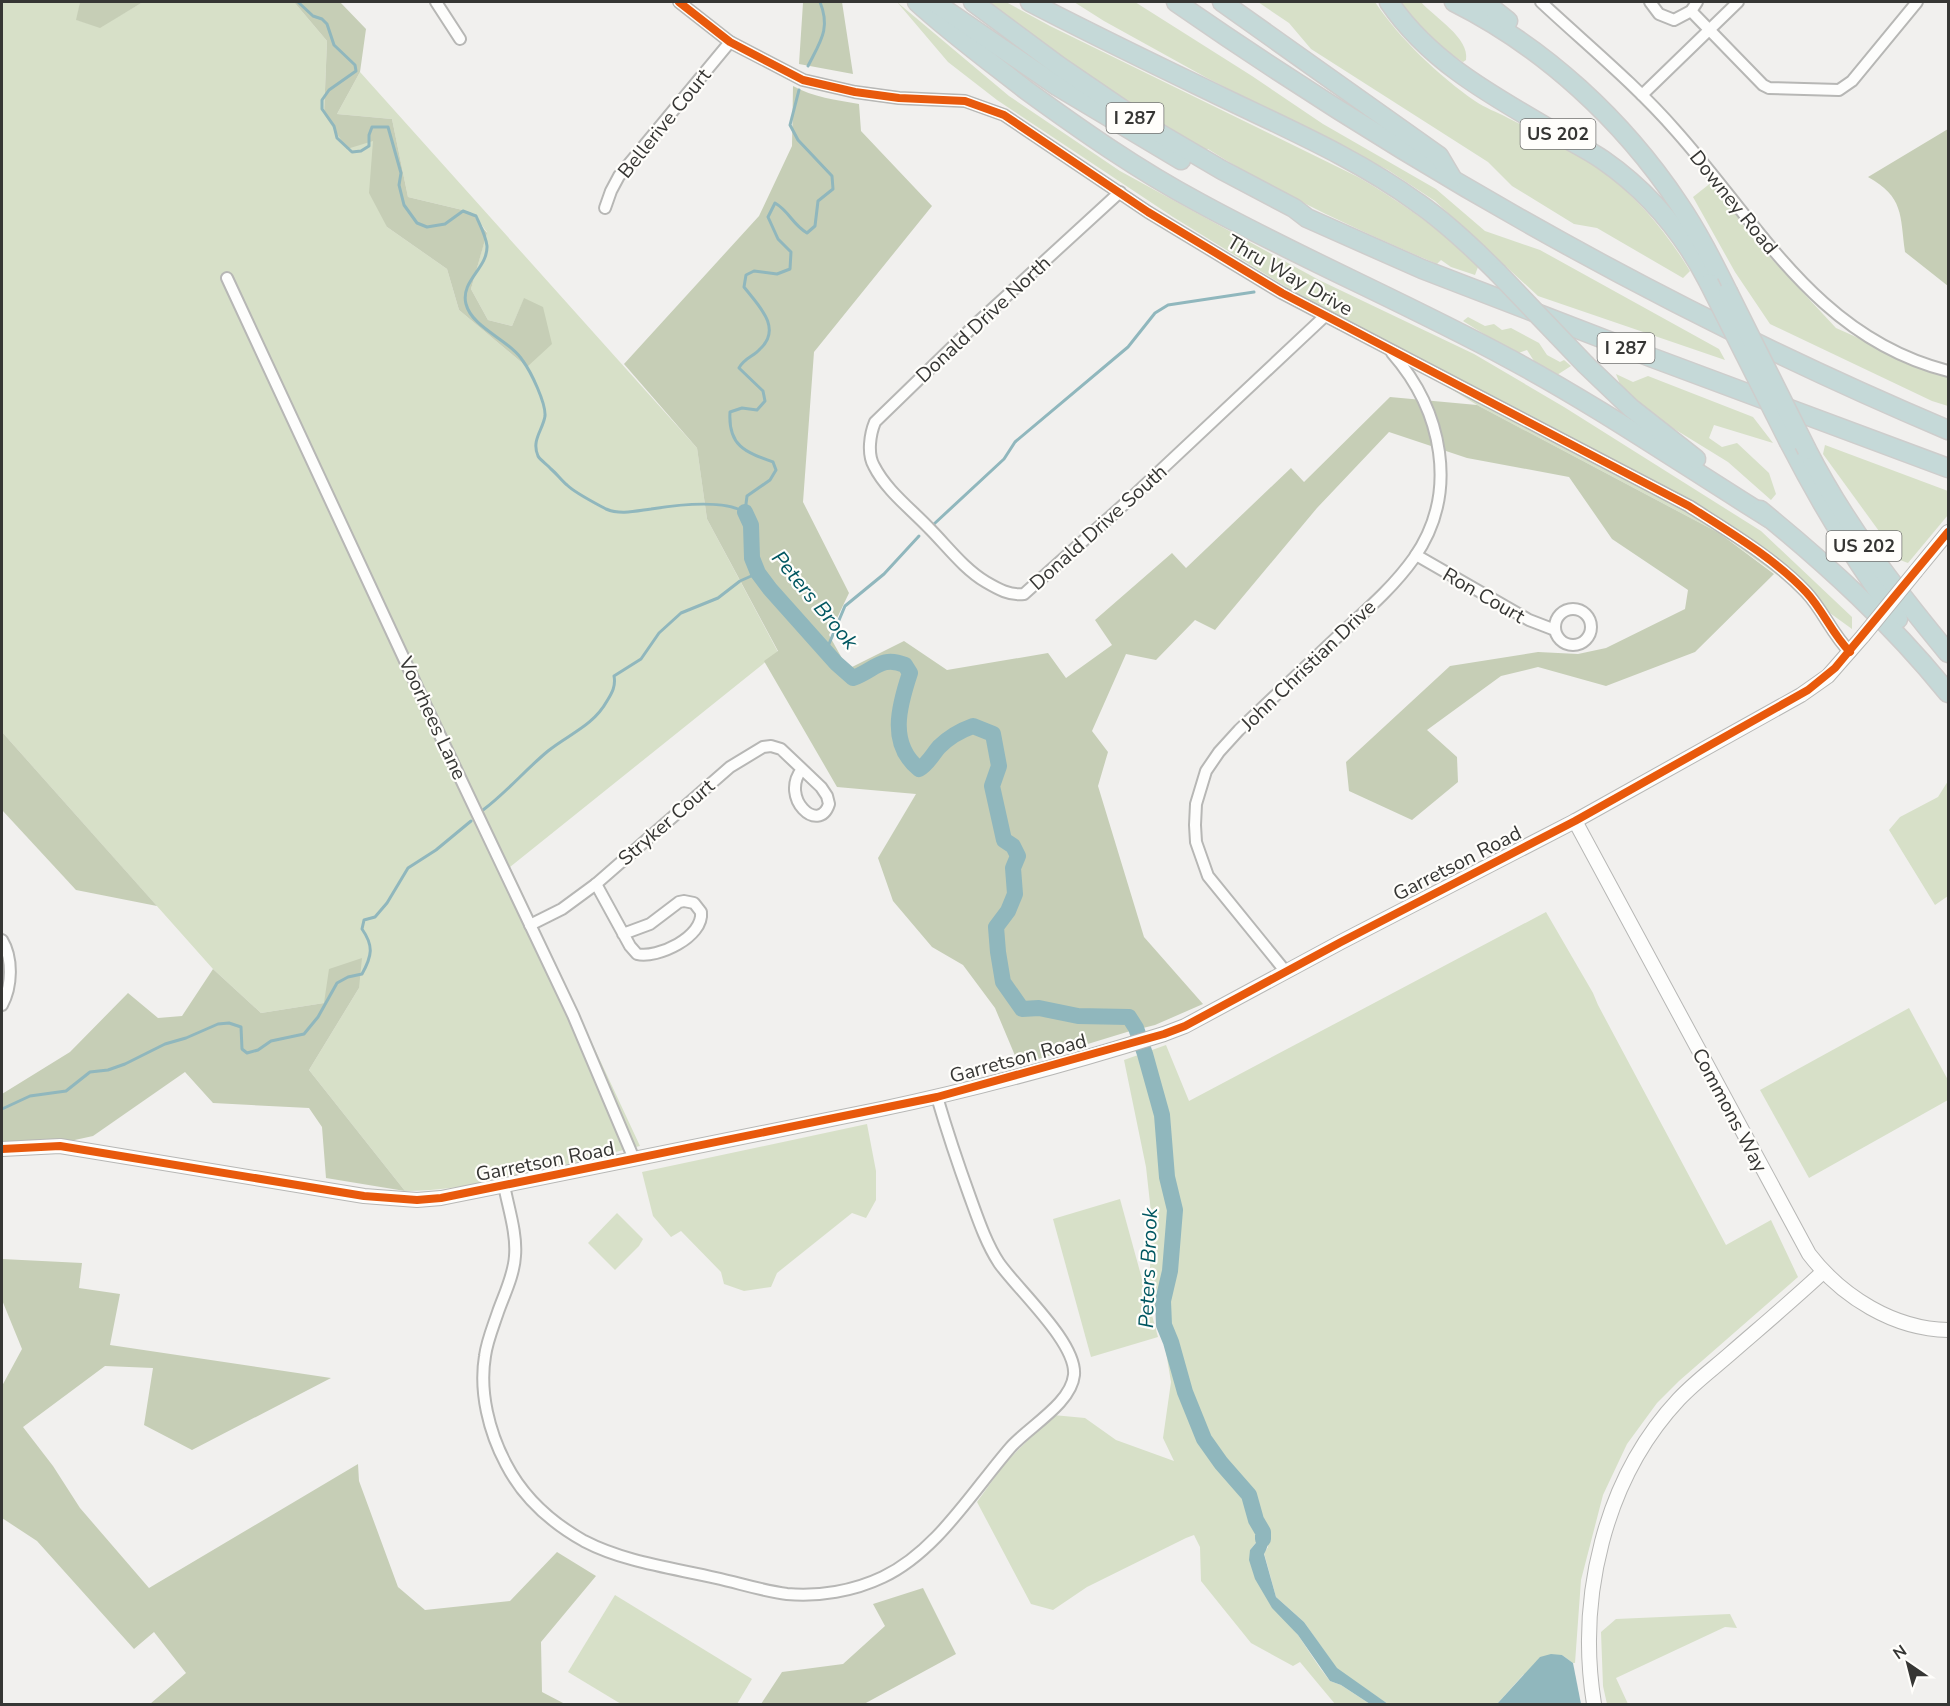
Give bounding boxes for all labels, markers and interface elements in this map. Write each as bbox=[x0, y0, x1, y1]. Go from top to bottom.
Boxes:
street label: Bellerive Court bbox=[612, 62, 718, 184]
road number: I 287 bbox=[1106, 103, 1164, 133]
road number: US 202 bbox=[1520, 119, 1596, 149]
street label: Downey Road bbox=[1683, 145, 1784, 260]
street label: Thru Way Drive bbox=[1222, 228, 1358, 322]
street label: Donald Drive North bbox=[910, 250, 1057, 389]
road number: I 287 bbox=[1598, 333, 1654, 363]
street label: Donald Drive South bbox=[1024, 458, 1173, 596]
road number: US 202 bbox=[1826, 531, 1902, 561]
water label: Peters Brook bbox=[765, 545, 865, 656]
street label: Ron Court bbox=[1438, 561, 1531, 630]
street label: John Christian Drive bbox=[1234, 594, 1382, 738]
street label: Voorhees Lane bbox=[392, 651, 473, 784]
street label: Stryker Court bbox=[612, 772, 721, 872]
street label: Garretson Road bbox=[1388, 819, 1526, 907]
street label: Garretson Road bbox=[947, 1027, 1090, 1090]
street label: Commons Way bbox=[1685, 1043, 1774, 1178]
street label: Garretson Road bbox=[473, 1135, 617, 1188]
water label: Peters Brook bbox=[1132, 1207, 1164, 1329]
north arrow bbox=[1878, 1634, 1938, 1694]
text: N bbox=[1889, 1640, 1911, 1665]

